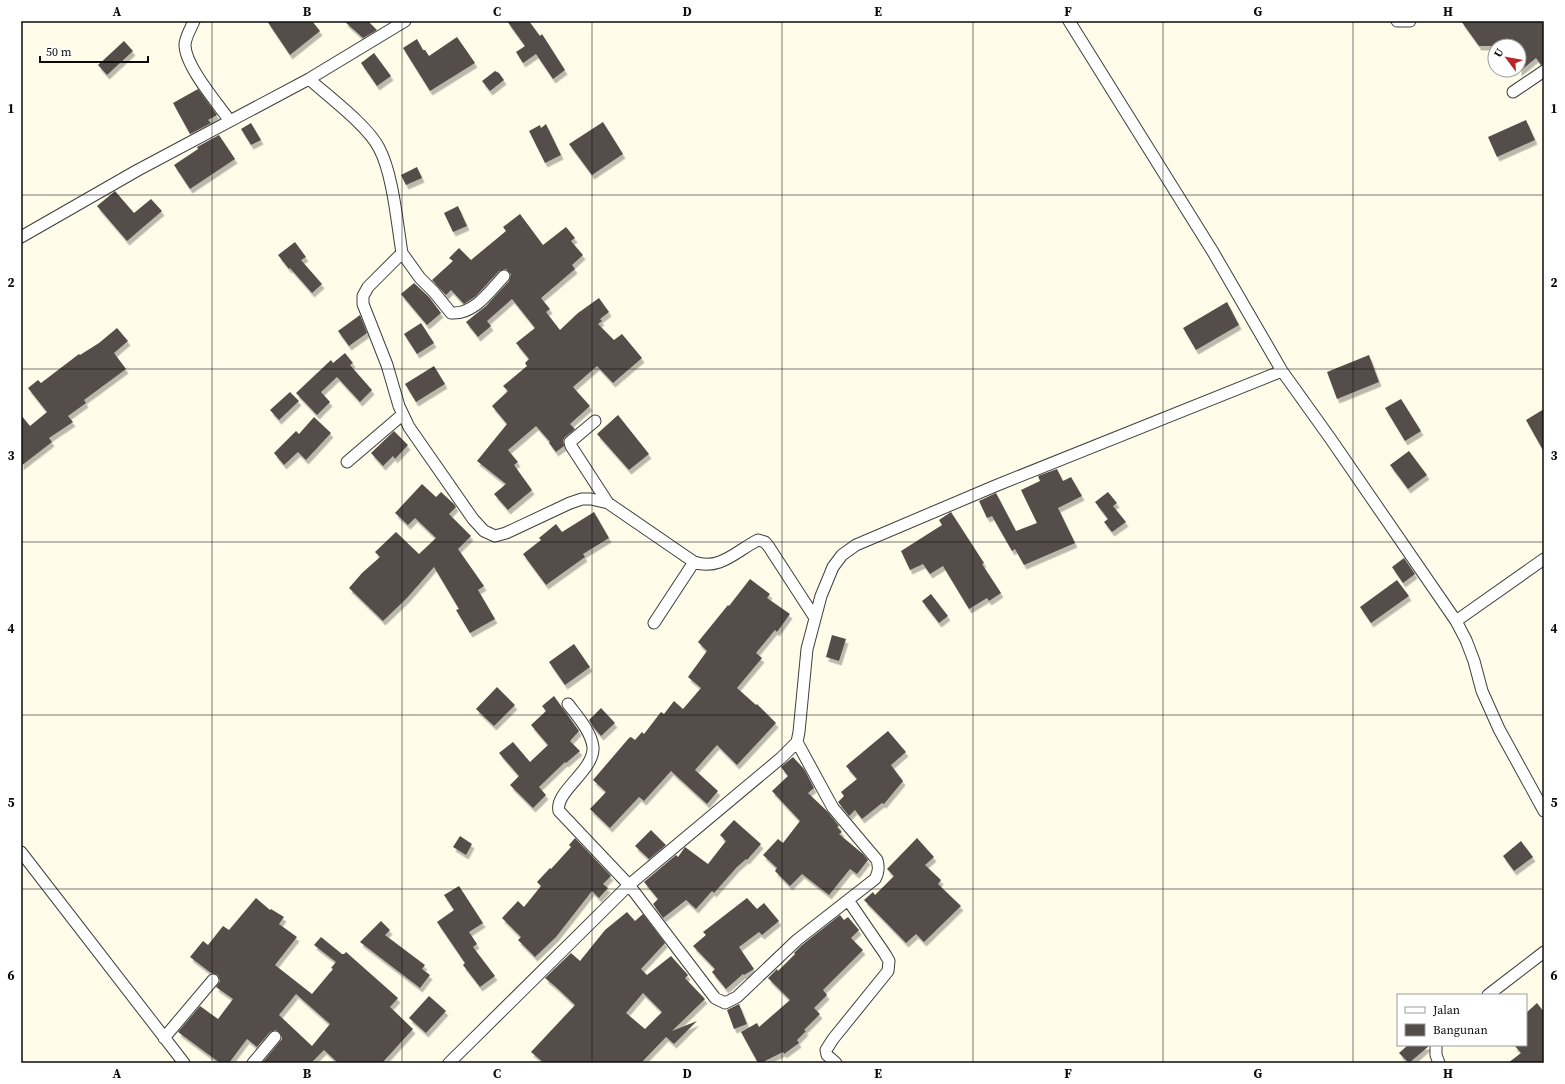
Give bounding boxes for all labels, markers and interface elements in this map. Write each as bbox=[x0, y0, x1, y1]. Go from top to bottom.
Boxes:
text: A bbox=[113, 3, 122, 20]
text: B bbox=[303, 3, 312, 20]
text: C bbox=[493, 3, 501, 20]
text: D bbox=[682, 3, 692, 20]
text: E bbox=[874, 3, 882, 20]
text: F bbox=[1064, 3, 1072, 20]
text: G bbox=[1254, 3, 1263, 20]
text: H bbox=[1443, 3, 1453, 20]
scale bar bbox=[40, 38, 148, 64]
north arrow bbox=[1487, 38, 1527, 78]
text: 50 m bbox=[46, 44, 72, 60]
text: U bbox=[1490, 46, 1507, 60]
text: 1 bbox=[7, 100, 15, 117]
text: 1 bbox=[1550, 100, 1558, 117]
text: 2 bbox=[7, 274, 15, 291]
text: 2 bbox=[1550, 274, 1558, 291]
text: 3 bbox=[7, 447, 15, 464]
text: 3 bbox=[1550, 447, 1558, 464]
text: 4 bbox=[7, 620, 15, 637]
text: 4 bbox=[1550, 620, 1558, 637]
text: 5 bbox=[7, 794, 15, 811]
text: 5 bbox=[1550, 794, 1558, 811]
text: 6 bbox=[7, 967, 15, 984]
text: 6 bbox=[1550, 967, 1558, 984]
legend bbox=[1397, 994, 1527, 1046]
text: Jalan bbox=[1432, 1002, 1460, 1018]
text: Bangunan bbox=[1433, 1022, 1488, 1038]
text: A bbox=[113, 1065, 122, 1082]
text: B bbox=[303, 1065, 312, 1082]
text: C bbox=[493, 1065, 501, 1082]
text: D bbox=[682, 1065, 692, 1082]
text: E bbox=[874, 1065, 882, 1082]
text: F bbox=[1064, 1065, 1072, 1082]
text: G bbox=[1254, 1065, 1263, 1082]
text: H bbox=[1443, 1065, 1453, 1082]

